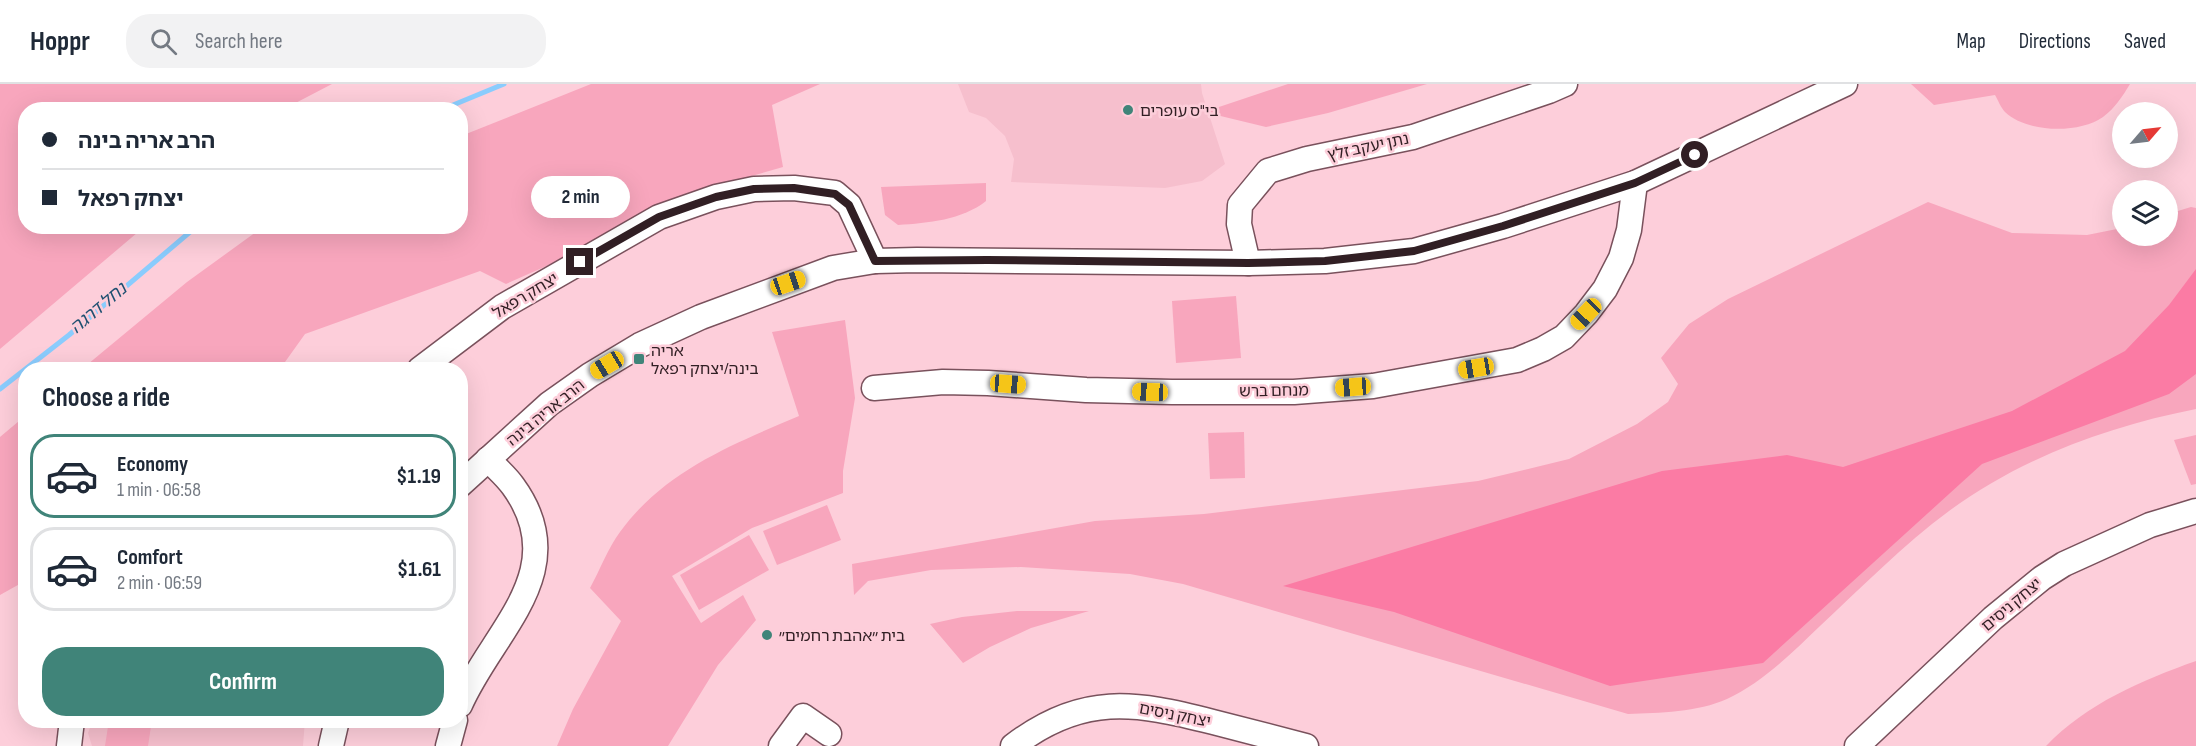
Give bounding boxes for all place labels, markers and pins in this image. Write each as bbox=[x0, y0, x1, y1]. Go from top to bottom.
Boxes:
place label: בי"ס עופרים bbox=[1140, 102, 1219, 121]
marker: בי"ס עופרים bbox=[1121, 103, 1135, 117]
place label: אריה בינה/יצחק רפאל bbox=[651, 342, 759, 379]
marker: אריה בינה/יצחק רפאל bbox=[632, 352, 646, 366]
place label: בית ״אהבת רחמים״ bbox=[779, 627, 905, 646]
marker: בית ״אהבת רחמים״ bbox=[760, 628, 774, 642]

